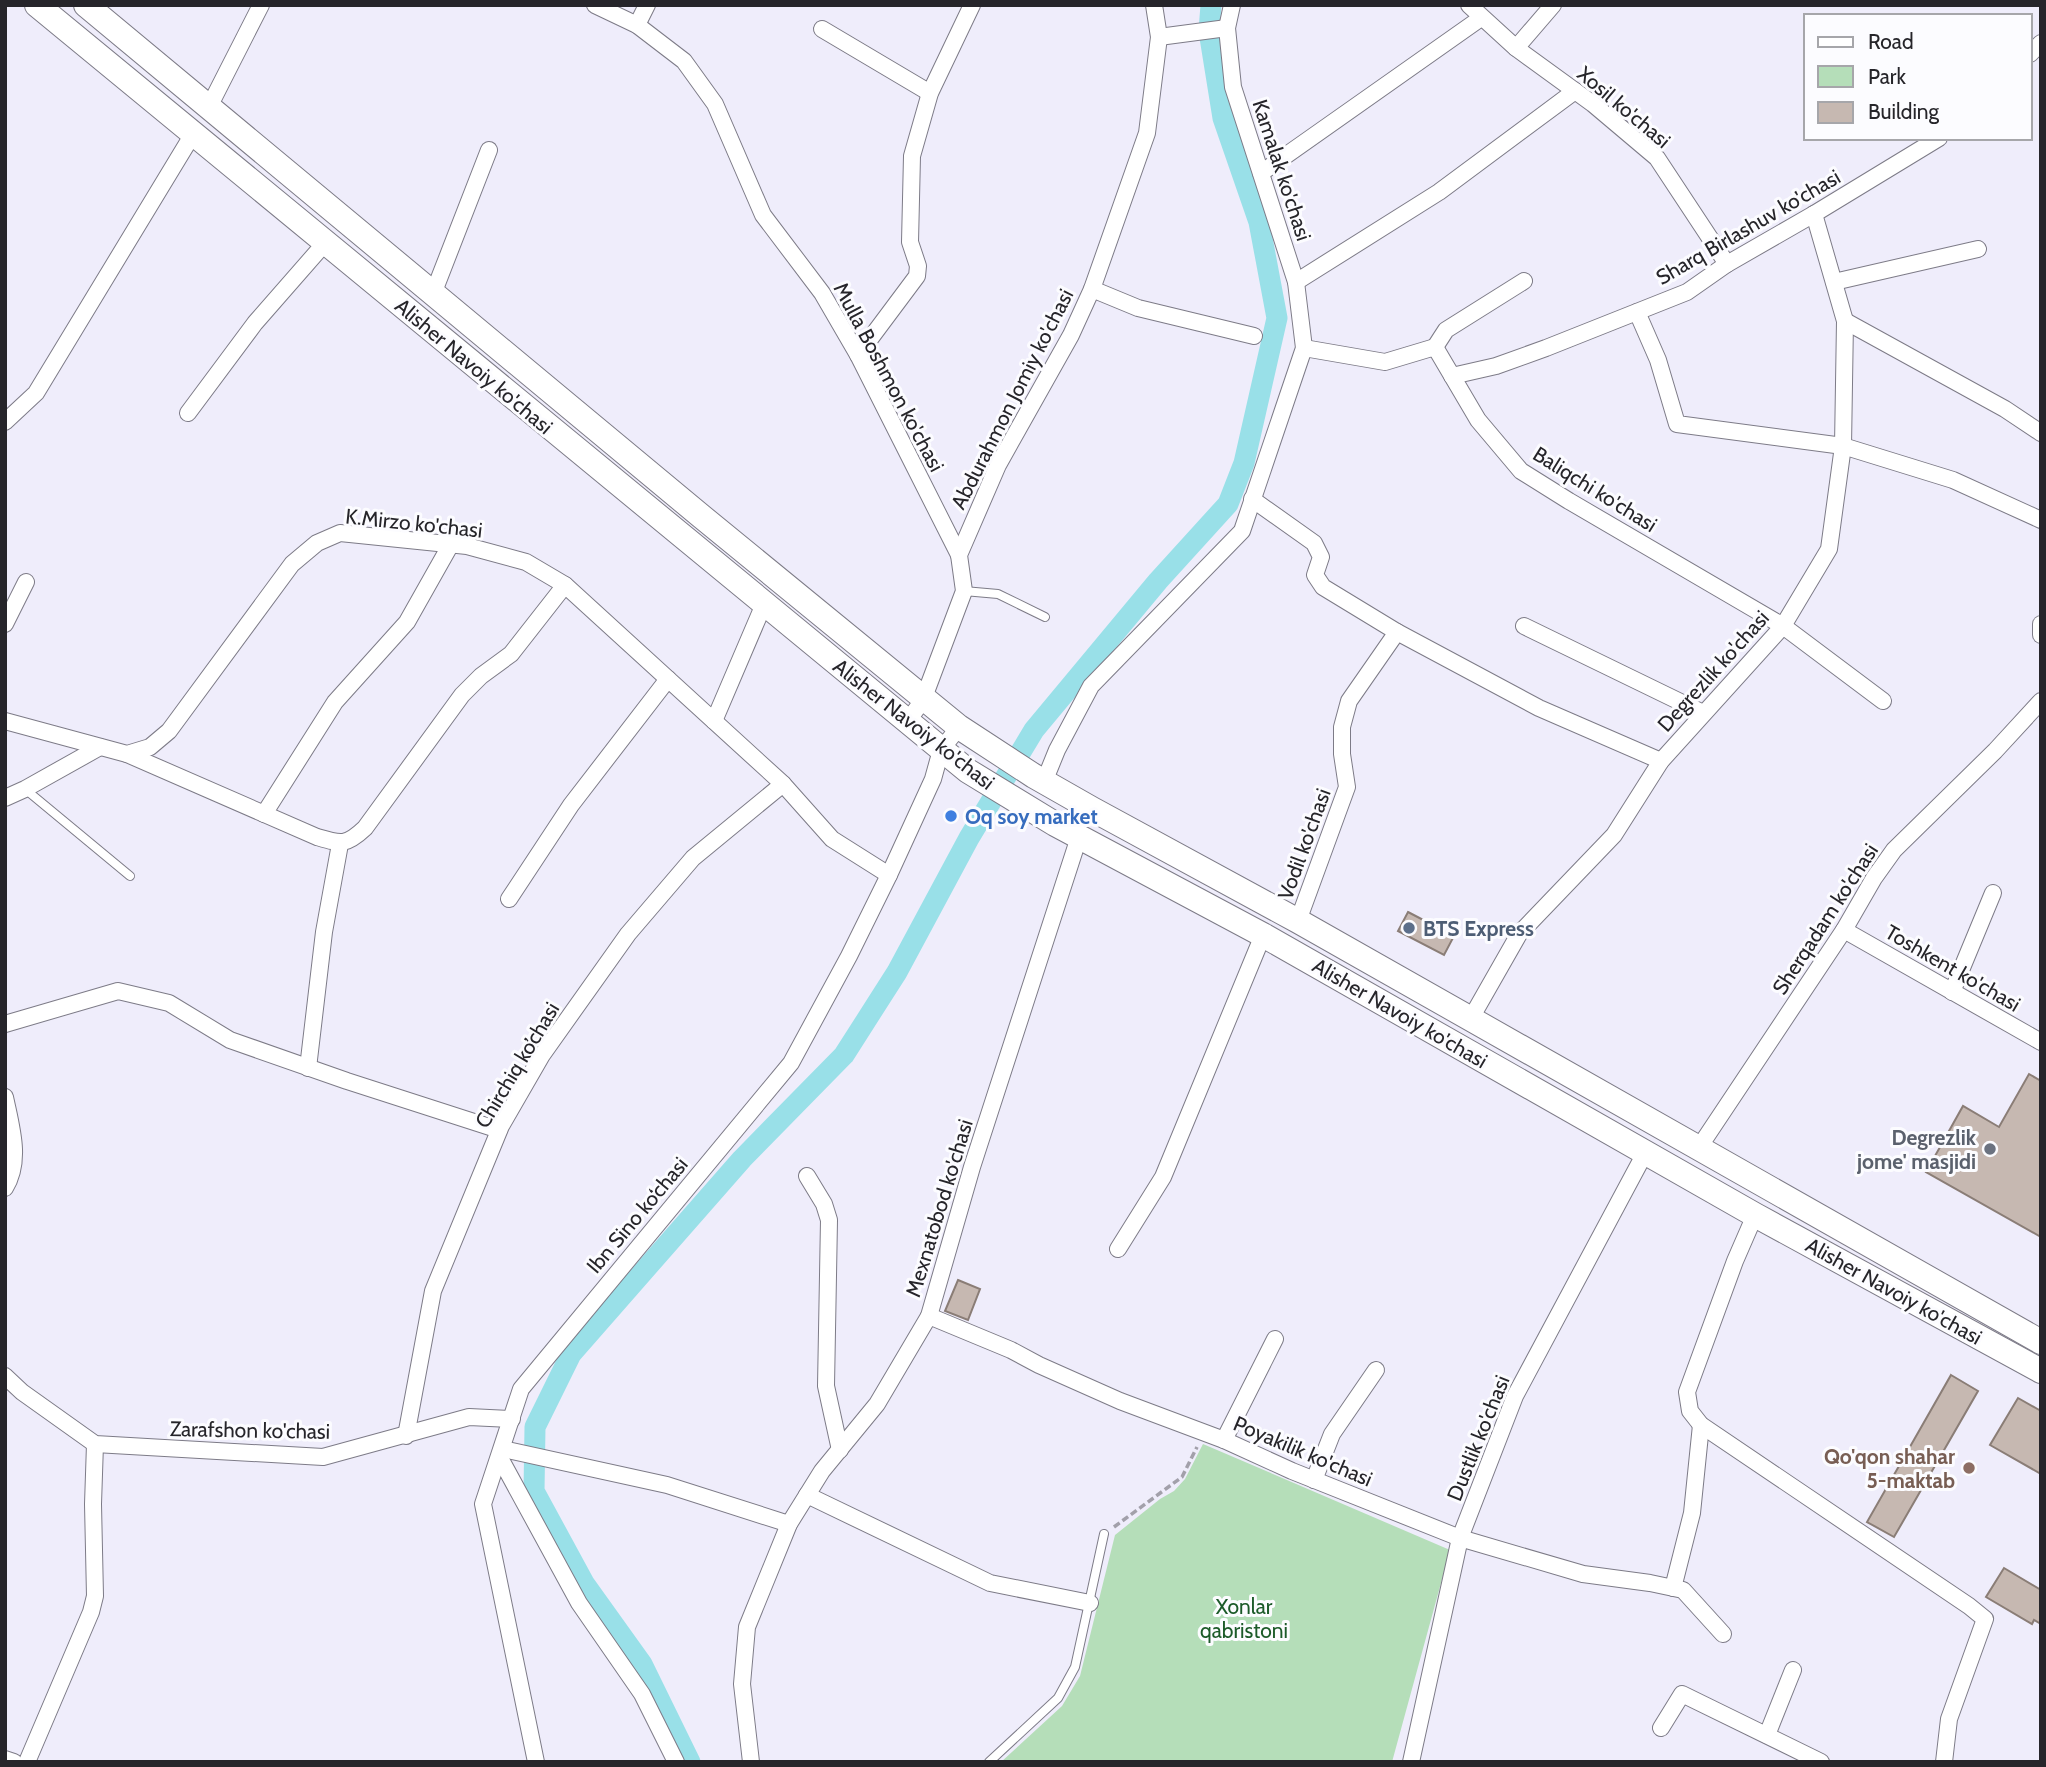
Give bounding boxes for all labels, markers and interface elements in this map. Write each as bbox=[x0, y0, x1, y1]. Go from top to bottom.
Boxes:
legend bbox=[1804, 14, 2032, 140]
text: Road bbox=[1868, 29, 1914, 54]
street label: Xosil ko'chasi bbox=[1572, 61, 1676, 153]
text: Park bbox=[1868, 64, 1906, 89]
street label: Kamalak ko'chasi bbox=[1247, 96, 1317, 244]
text: Building bbox=[1868, 99, 1940, 124]
street label: Sharq Birlashuv ko'chasi bbox=[1651, 164, 1845, 290]
street label: Mulla Boshmon ko'chasi bbox=[829, 278, 949, 476]
street label: Abdurahmon Jomiy ko'chasi bbox=[946, 285, 1078, 513]
street label: Alisher Navoiy ko'chasi bbox=[390, 293, 558, 439]
street label: Baliqchi ko'chasi bbox=[1528, 441, 1662, 537]
street label: K.Mirzo ko'chasi bbox=[344, 503, 484, 543]
street label: Degrezlik ko'chasi bbox=[1652, 605, 1774, 737]
street label: Alisher Navoiy ko'chasi bbox=[828, 653, 1000, 795]
street label: Vodil ko'chasi bbox=[1272, 785, 1336, 903]
place label: Oq soy market bbox=[965, 804, 1098, 829]
marker: Oq soy market bbox=[943, 808, 959, 824]
street label: Sherqadam ko'chasi bbox=[1767, 839, 1883, 999]
place label: BTS Express bbox=[1423, 916, 1534, 941]
street label: Toshkent ko'chasi bbox=[1881, 919, 2025, 1017]
marker: BTS Express bbox=[1401, 920, 1417, 936]
street label: Alisher Navoiy ko'chasi bbox=[1308, 953, 1492, 1073]
street label: Chirchiq ko’chasi bbox=[470, 998, 564, 1132]
street label: Mexnatobod ko'chasi bbox=[900, 1116, 978, 1300]
place label: Degrezlik jome' masjidi bbox=[1856, 1125, 1977, 1174]
marker: Degrezlik jome' masjidi bbox=[1982, 1141, 1998, 1157]
street label: Ibn Sino ko‘chasi bbox=[581, 1152, 693, 1278]
street label: Alisher Navoiy ko'chasi bbox=[1802, 1232, 1986, 1350]
street label: Dustlik ko'chasi bbox=[1442, 1372, 1514, 1504]
street label: Poyakilik ko'chasi bbox=[1230, 1410, 1376, 1492]
street label: Zarafshon ko'chasi bbox=[170, 1416, 330, 1444]
place label: Qo'qon shahar 5-maktab bbox=[1824, 1444, 1955, 1493]
marker: Qo'qon shahar 5-maktab bbox=[1961, 1460, 1977, 1476]
park label: Xonlar qabristoni bbox=[1200, 1594, 1288, 1643]

